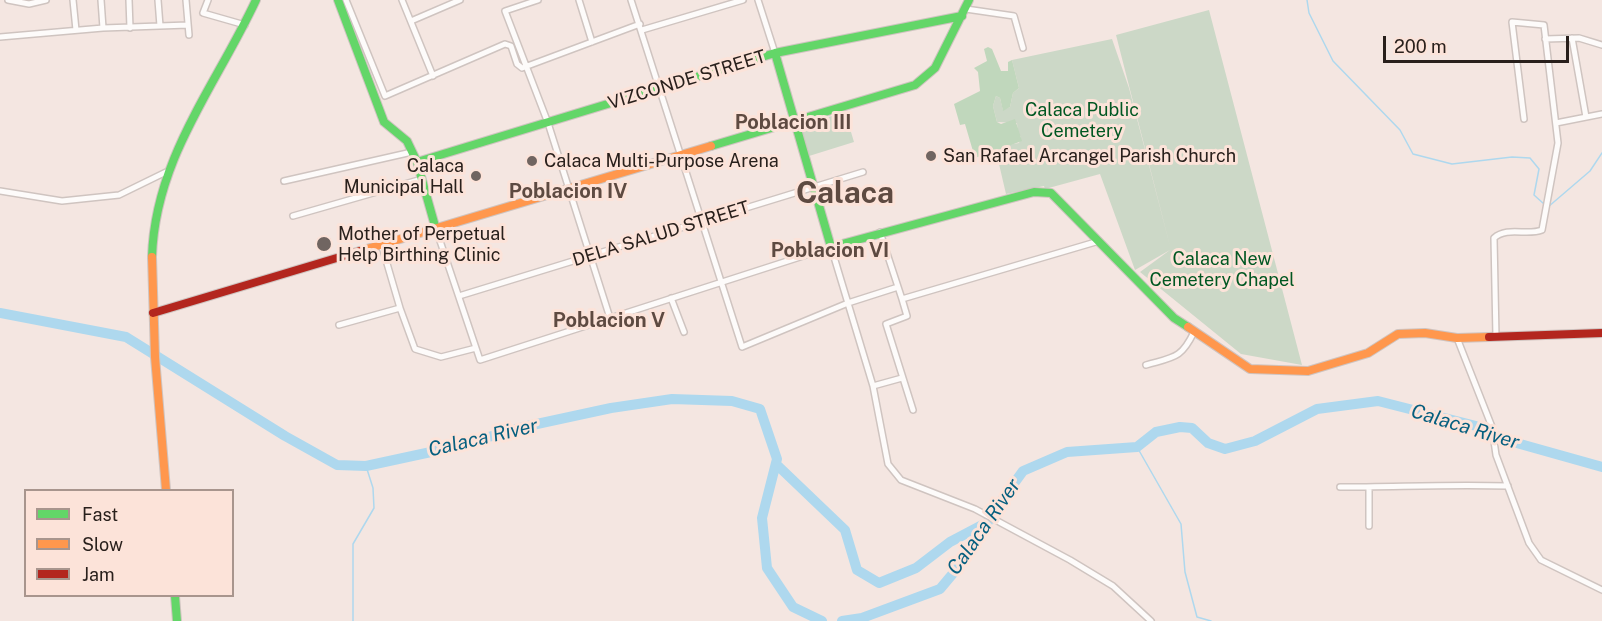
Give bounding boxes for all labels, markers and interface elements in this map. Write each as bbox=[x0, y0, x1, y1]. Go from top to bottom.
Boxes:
scale bar bbox=[1386, 24, 1572, 62]
text: 200 m bbox=[1394, 36, 1447, 57]
street label: VIZCONDE STREET bbox=[605, 46, 769, 114]
park label: Calaca Public Cemetery bbox=[1025, 99, 1139, 142]
district label: Poblacion III bbox=[735, 111, 851, 135]
place label: San Rafael Arcangel Parish Church bbox=[943, 145, 1236, 167]
marker: San Rafael Arcangel Parish Church bbox=[924, 149, 938, 163]
place label: Calaca Multi-Purpose Arena bbox=[544, 150, 779, 172]
marker: Calaca Multi-Purpose Arena bbox=[525, 154, 539, 168]
place label: Calaca Municipal Hall bbox=[344, 155, 464, 198]
marker: Calaca Municipal Hall bbox=[469, 169, 483, 183]
district label: Calaca bbox=[796, 176, 894, 212]
district label: Poblacion IV bbox=[509, 180, 627, 204]
street label: DELA SALUD STREET bbox=[570, 197, 752, 271]
place label: Mother of Perpetual Help Birthing Clinic bbox=[338, 223, 506, 266]
marker: Mother of Perpetual Help Birthing Clinic bbox=[315, 235, 333, 253]
district label: Poblacion VI bbox=[771, 239, 889, 263]
park label: Calaca New Cemetery Chapel bbox=[1149, 248, 1295, 290]
district label: Poblacion V bbox=[553, 309, 665, 333]
water label: Calaca River bbox=[1408, 399, 1522, 455]
water label: Calaca River bbox=[426, 414, 540, 462]
water label: Calaca River bbox=[942, 474, 1026, 580]
legend bbox=[24, 489, 234, 597]
text: Fast bbox=[82, 504, 118, 525]
text: Slow bbox=[82, 534, 123, 555]
text: Jam bbox=[82, 564, 115, 585]

